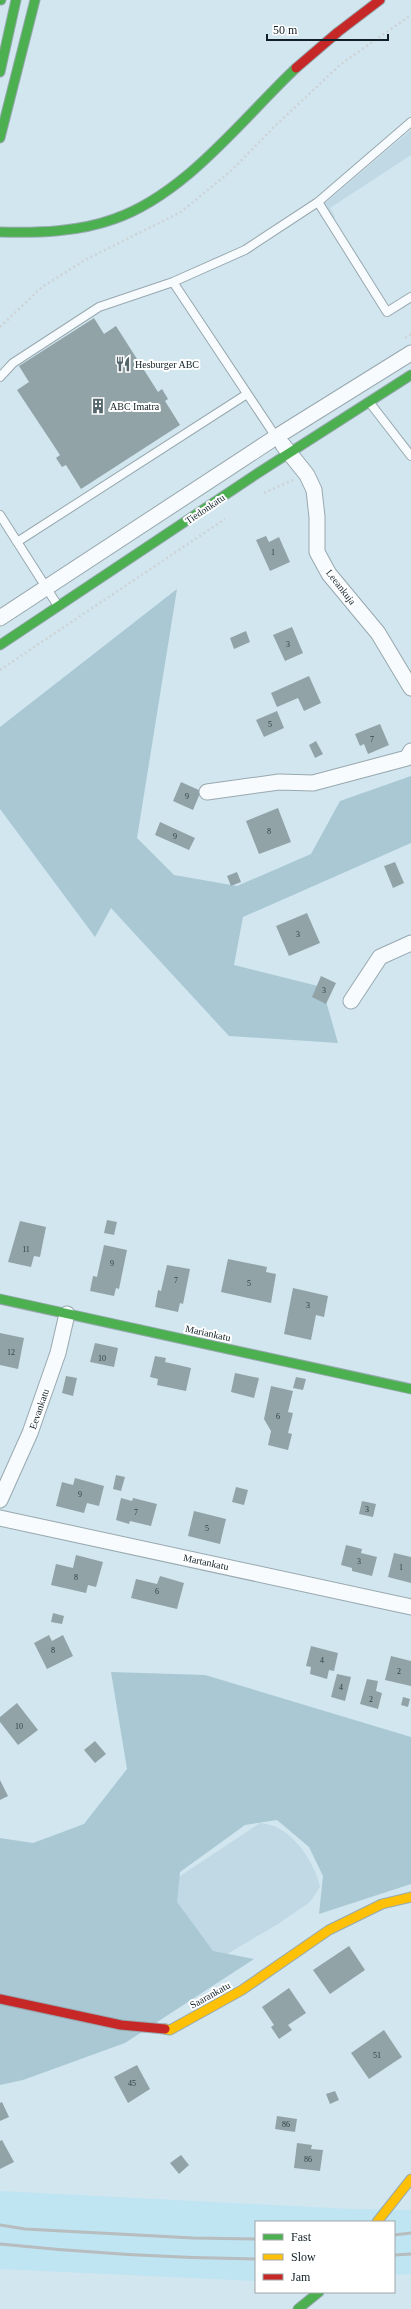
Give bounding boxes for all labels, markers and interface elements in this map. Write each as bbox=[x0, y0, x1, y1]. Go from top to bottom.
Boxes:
scale bar bbox=[267, 16, 388, 42]
text: 50 m bbox=[273, 23, 298, 37]
restaurant icon: Hesburger ABC bbox=[114, 355, 132, 373]
place label: Hesburger ABC bbox=[135, 359, 199, 370]
building icon: ABC Imatra bbox=[89, 397, 107, 415]
place label: ABC Imatra bbox=[110, 401, 160, 412]
street label: Tiedonkatu bbox=[183, 492, 227, 526]
house number: 1 bbox=[271, 548, 275, 557]
street label: Leeankuja bbox=[324, 567, 358, 607]
house number: 3 bbox=[286, 640, 290, 649]
house number: 5 bbox=[268, 720, 272, 729]
house number: 7 bbox=[370, 735, 374, 744]
house number: 9 bbox=[185, 792, 189, 801]
house number: 8 bbox=[267, 827, 271, 836]
house number: 9 bbox=[173, 832, 177, 841]
house number: 3 bbox=[296, 930, 300, 939]
house number: 3 bbox=[322, 986, 326, 995]
house number: 11 bbox=[22, 1245, 30, 1254]
house number: 9 bbox=[110, 1259, 114, 1268]
house number: 7 bbox=[174, 1276, 178, 1285]
house number: 5 bbox=[247, 1279, 251, 1288]
house number: 3 bbox=[306, 1301, 310, 1310]
street label: Mariankatu bbox=[184, 1323, 232, 1343]
house number: 12 bbox=[7, 1348, 15, 1357]
house number: 10 bbox=[98, 1354, 106, 1363]
street label: Eevankatu bbox=[27, 1387, 51, 1431]
house number: 6 bbox=[276, 1412, 280, 1421]
house number: 9 bbox=[78, 1490, 82, 1499]
house number: 3 bbox=[365, 1505, 369, 1514]
house number: 7 bbox=[134, 1508, 138, 1517]
house number: 5 bbox=[205, 1524, 209, 1533]
street label: Martankatu bbox=[182, 1552, 230, 1572]
house number: 3 bbox=[357, 1557, 361, 1566]
house number: 1 bbox=[399, 1563, 403, 1572]
house number: 8 bbox=[74, 1573, 78, 1582]
house number: 6 bbox=[155, 1587, 159, 1596]
house number: 8 bbox=[51, 1646, 55, 1655]
house number: 4 bbox=[320, 1656, 324, 1665]
house number: 2 bbox=[397, 1667, 401, 1676]
house number: 4 bbox=[339, 1683, 343, 1692]
house number: 2 bbox=[369, 1695, 373, 1704]
house number: 10 bbox=[15, 1722, 23, 1731]
street label: Saarankatu bbox=[188, 1979, 232, 2011]
house number: 51 bbox=[373, 2051, 381, 2060]
house number: 45 bbox=[128, 2079, 136, 2088]
house number: 86 bbox=[282, 2120, 290, 2129]
house number: 86 bbox=[304, 2155, 312, 2164]
legend bbox=[255, 2221, 395, 2293]
text: Fast bbox=[291, 2230, 312, 2244]
text: Slow bbox=[291, 2250, 316, 2264]
text: Jam bbox=[291, 2270, 311, 2284]

